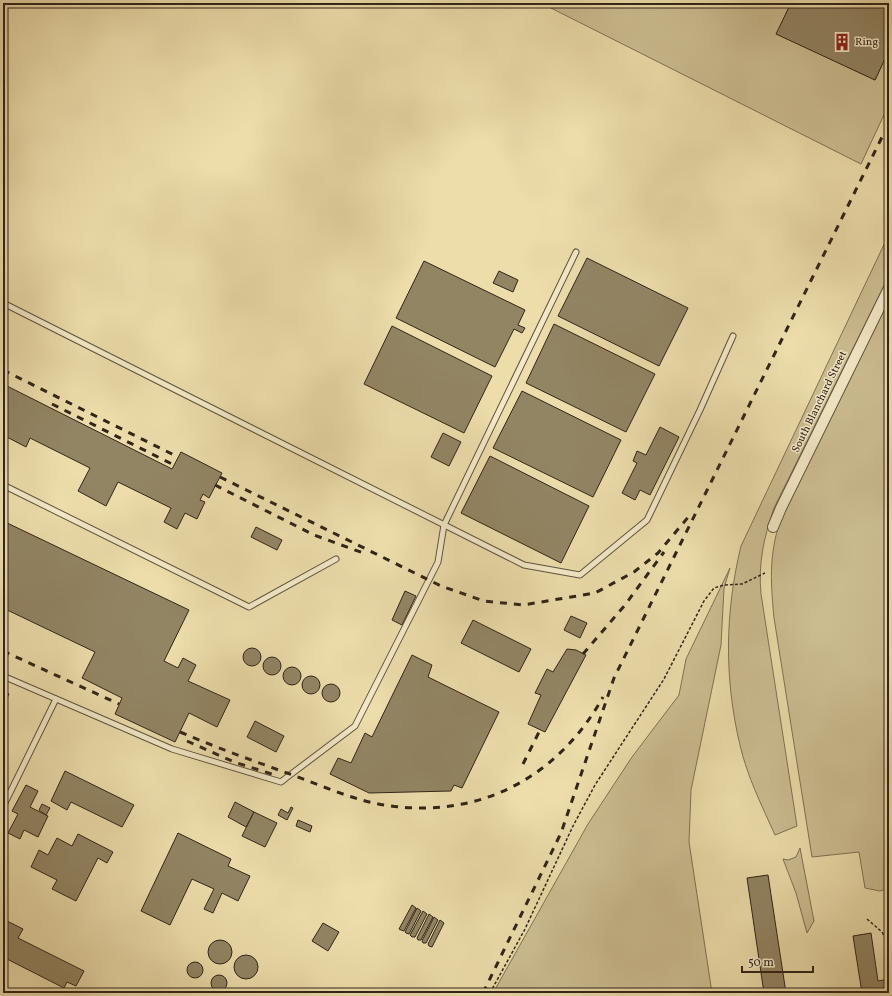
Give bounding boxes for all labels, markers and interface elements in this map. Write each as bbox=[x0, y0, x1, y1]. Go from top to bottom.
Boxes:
building icon: Ring bbox=[832, 32, 852, 52]
place label: Ring bbox=[855, 35, 878, 50]
street label: South Blanchard Street bbox=[789, 349, 851, 455]
scale bar bbox=[742, 948, 813, 974]
text: 50 m bbox=[748, 955, 774, 971]

